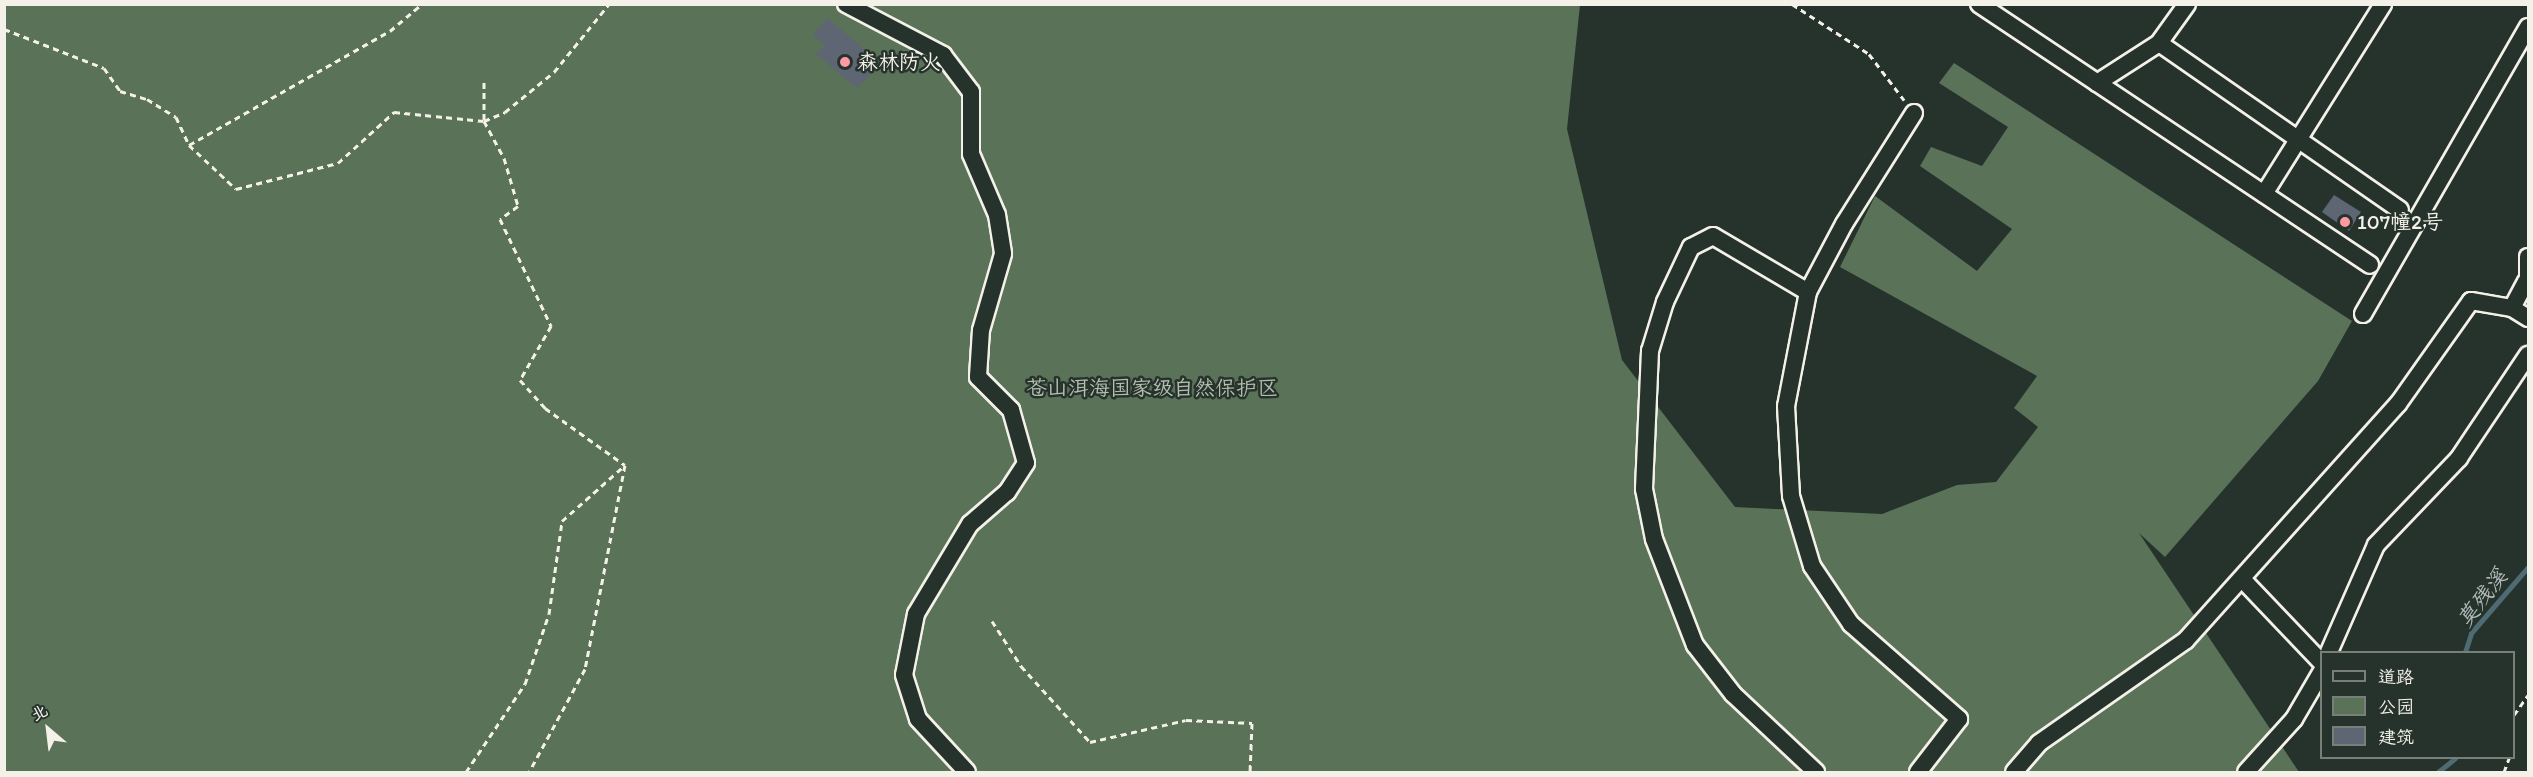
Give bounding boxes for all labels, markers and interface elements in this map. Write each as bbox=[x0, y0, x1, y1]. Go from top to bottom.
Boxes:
place label: 森林防火 bbox=[857, 49, 941, 75]
marker: 森林防火 bbox=[838, 55, 852, 69]
place label: 107幢2号 bbox=[2357, 209, 2443, 235]
marker: 107幢2号 bbox=[2338, 215, 2352, 229]
park label: 苍山洱海国家级自然保护区 bbox=[1026, 375, 1278, 401]
water label: 莫残溪 bbox=[2451, 564, 2513, 632]
legend bbox=[2320, 651, 2515, 759]
text: 道路 bbox=[2378, 666, 2414, 688]
text: 公园 bbox=[2378, 696, 2414, 718]
north arrow bbox=[18, 699, 78, 759]
text: 北 bbox=[28, 701, 51, 725]
text: 建筑 bbox=[2378, 726, 2414, 748]

